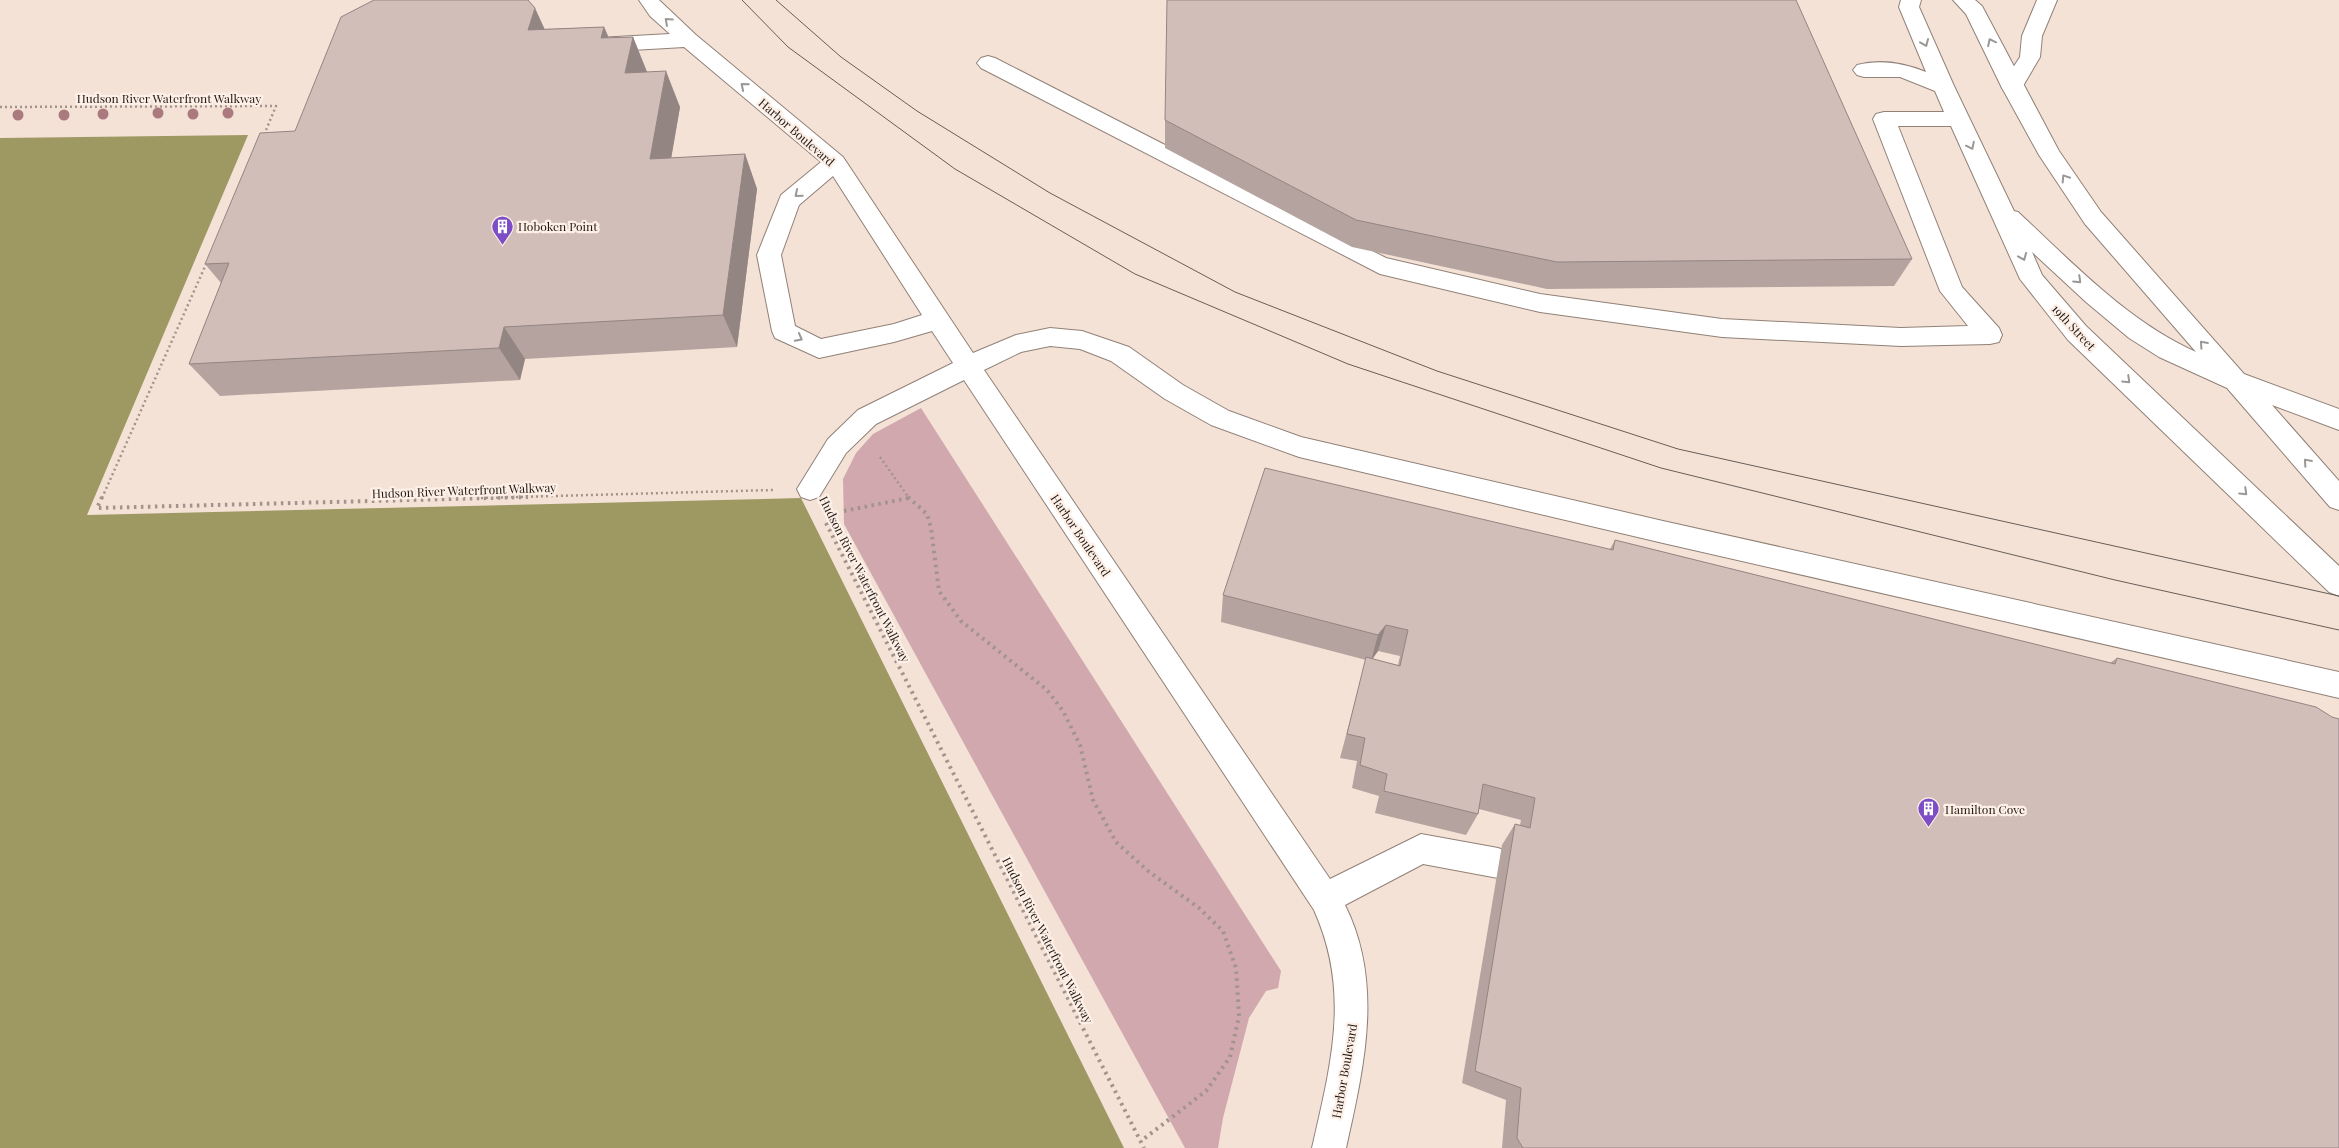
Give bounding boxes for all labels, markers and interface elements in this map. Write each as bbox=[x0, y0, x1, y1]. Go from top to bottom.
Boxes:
one-way arrow bbox=[665, 18, 674, 27]
one-way arrow bbox=[1918, 38, 1929, 47]
one-way arrow bbox=[1986, 38, 1997, 47]
one-way arrow bbox=[740, 83, 749, 92]
street label: Hudson River Waterfront Walkway bbox=[77, 90, 261, 106]
street label: Harbor Boulevard bbox=[756, 95, 838, 169]
one-way arrow bbox=[1965, 141, 1976, 150]
one-way arrow bbox=[2062, 174, 2071, 184]
one-way arrow bbox=[794, 188, 803, 197]
building icon: Hoboken Point bbox=[490, 214, 514, 245]
place label: Hoboken Point bbox=[518, 218, 598, 234]
one-way arrow bbox=[2016, 252, 2027, 261]
one-way arrow bbox=[2073, 274, 2082, 283]
street label: 19th Street bbox=[2049, 301, 2100, 354]
one-way arrow bbox=[794, 332, 803, 342]
one-way arrow bbox=[2200, 341, 2209, 350]
one-way arrow bbox=[2121, 374, 2130, 383]
one-way arrow bbox=[2304, 458, 2313, 467]
street label: Hudson River Waterfront Walkway bbox=[372, 479, 556, 501]
one-way arrow bbox=[2238, 487, 2247, 496]
street label: Harbor Boulevard bbox=[1048, 491, 1114, 579]
street label: Hudson River Waterfront Walkway bbox=[816, 493, 914, 665]
building icon: Hamilton Cove bbox=[1917, 797, 1941, 828]
place label: Hamilton Cove bbox=[1945, 801, 2025, 817]
street label: Hudson River Waterfront Walkway bbox=[999, 854, 1097, 1026]
street label: Harbor Boulevard bbox=[1328, 1022, 1360, 1120]

